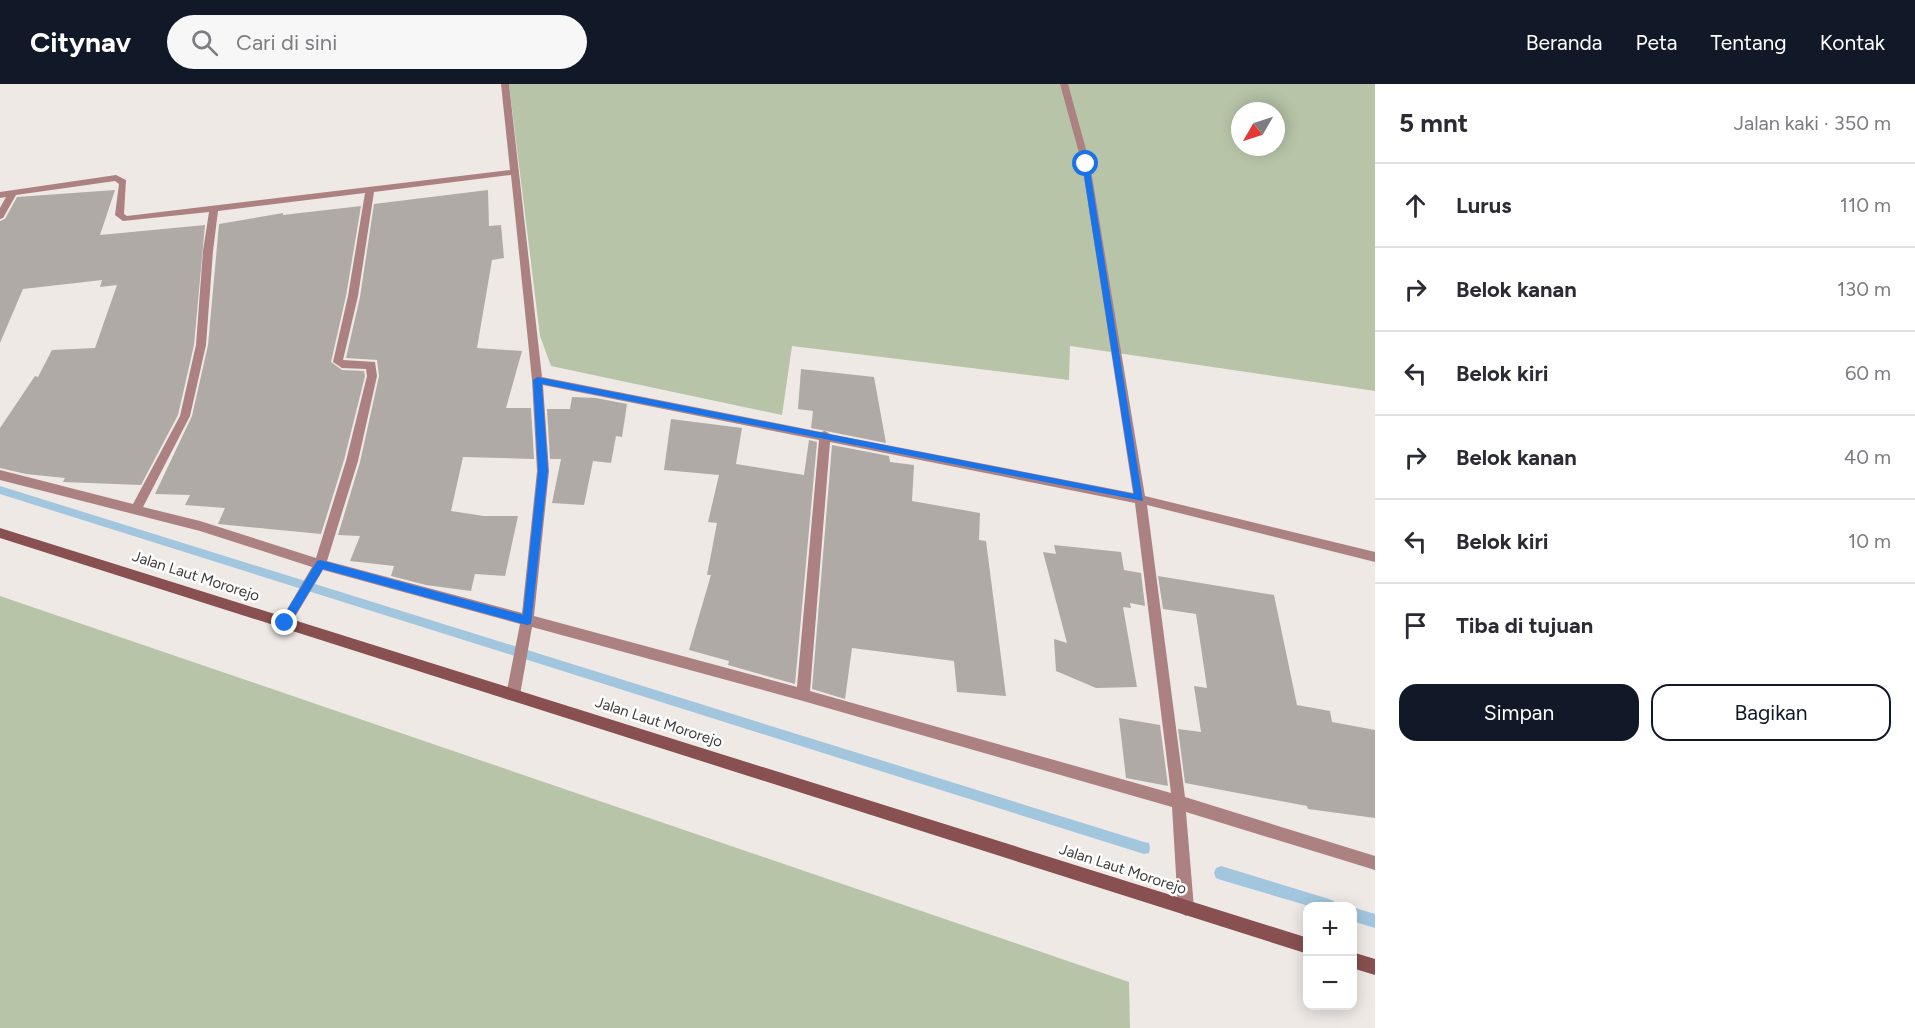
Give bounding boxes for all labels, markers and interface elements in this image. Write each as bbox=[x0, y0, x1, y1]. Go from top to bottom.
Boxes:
search box bbox=[167, 15, 587, 69]
text: Citynav bbox=[30, 25, 131, 59]
icon: search bbox=[188, 26, 221, 59]
text: Cari di sini bbox=[236, 29, 337, 56]
text: Beranda bbox=[1526, 30, 1603, 55]
text: Peta bbox=[1636, 30, 1678, 55]
text: Tentang bbox=[1711, 30, 1787, 55]
text: Kontak bbox=[1820, 30, 1885, 55]
north arrow bbox=[1231, 102, 1285, 156]
text: 5 mnt bbox=[1399, 107, 1468, 139]
text: Jalan kaki · 350 m bbox=[1734, 111, 1891, 135]
route start bbox=[1072, 150, 1098, 176]
icon: ahead bbox=[1399, 189, 1432, 222]
text: Lurus bbox=[1456, 192, 1511, 219]
text: 110 m bbox=[1840, 193, 1891, 217]
icon: right bbox=[1399, 273, 1432, 306]
text: Belok kanan bbox=[1456, 276, 1577, 303]
text: 130 m bbox=[1837, 277, 1891, 301]
icon: left bbox=[1399, 357, 1432, 390]
text: Belok kiri bbox=[1456, 360, 1549, 387]
text: 60 m bbox=[1845, 361, 1891, 385]
icon: right bbox=[1399, 441, 1432, 474]
text: Belok kanan bbox=[1456, 444, 1577, 471]
text: 40 m bbox=[1844, 445, 1891, 469]
icon: left bbox=[1399, 525, 1432, 558]
text: Belok kiri bbox=[1456, 528, 1549, 555]
text: 10 m bbox=[1848, 529, 1891, 553]
street label: Jalan Laut Mororejo bbox=[130, 547, 262, 605]
route end bbox=[271, 609, 297, 635]
icon: arrive bbox=[1399, 609, 1432, 642]
text: Tiba di tujuan bbox=[1456, 612, 1593, 639]
button: Simpan bbox=[1399, 684, 1639, 741]
button: Bagikan bbox=[1651, 684, 1891, 741]
street label: Jalan Laut Mororejo bbox=[593, 693, 725, 751]
street label: Jalan Laut Mororejo bbox=[1057, 840, 1189, 898]
map controls bbox=[1303, 902, 1357, 1010]
button: + bbox=[1303, 902, 1357, 956]
button: − bbox=[1303, 956, 1357, 1010]

